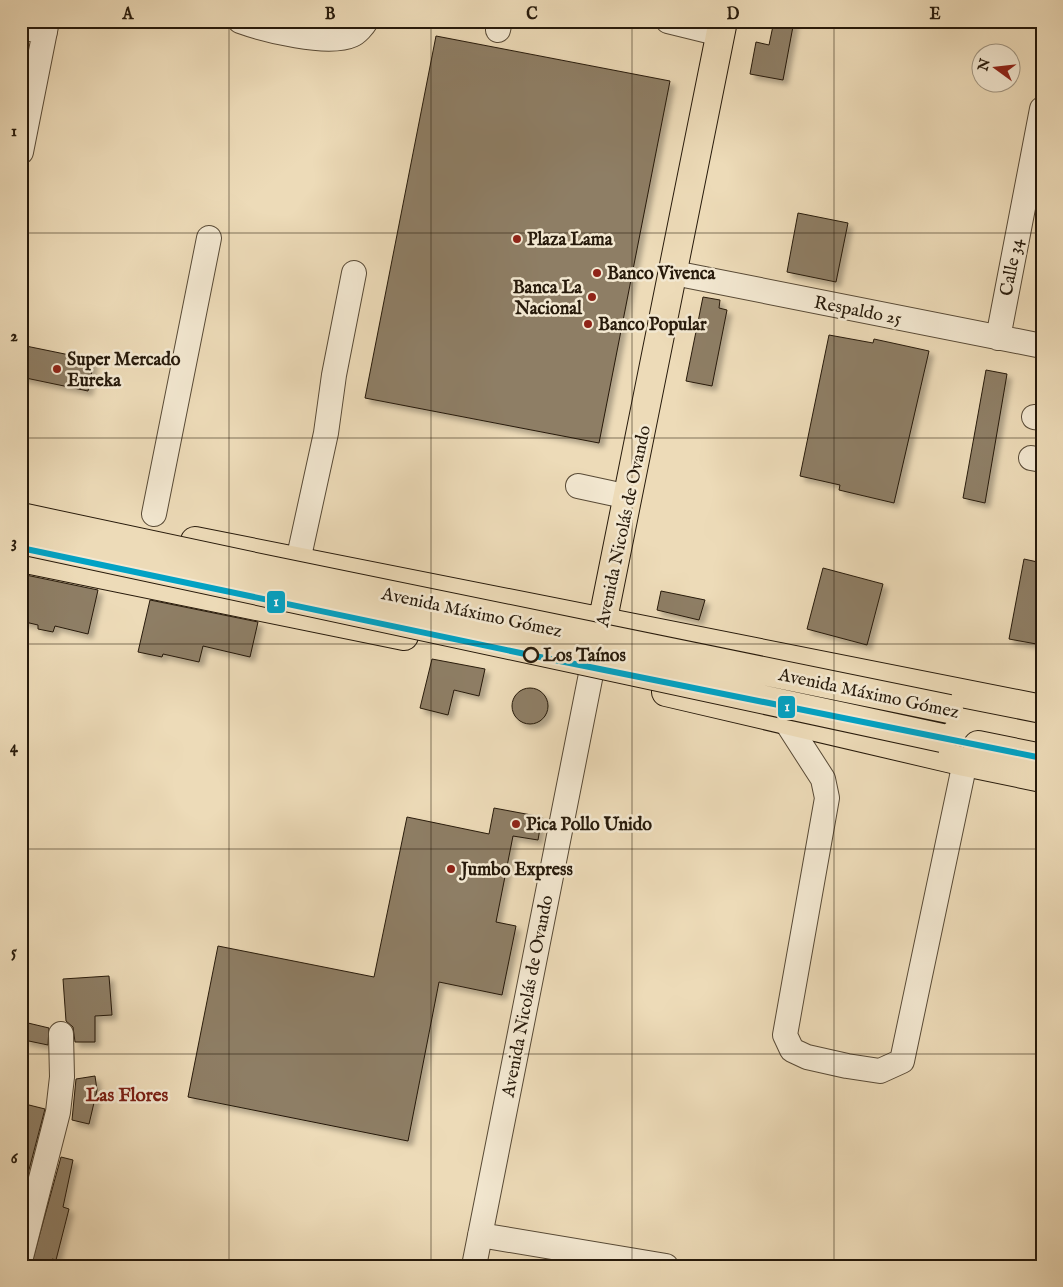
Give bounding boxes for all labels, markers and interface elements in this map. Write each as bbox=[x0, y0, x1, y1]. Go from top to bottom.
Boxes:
text: A bbox=[122, 5, 135, 25]
text: B bbox=[325, 5, 336, 25]
text: C bbox=[526, 5, 538, 25]
text: D bbox=[727, 5, 740, 25]
text: E bbox=[929, 5, 941, 25]
north arrow bbox=[970, 42, 1020, 92]
text: N bbox=[974, 57, 995, 74]
text: 1 bbox=[11, 122, 17, 142]
place label: Plaza Lama bbox=[527, 229, 614, 252]
marker: Plaza Lama bbox=[511, 233, 523, 245]
street label: Calle 34 bbox=[996, 236, 1029, 298]
place label: Banco Vivenca bbox=[607, 263, 717, 286]
marker: Banco Vivenca bbox=[591, 267, 603, 279]
place label: Banca La Nacional bbox=[513, 277, 583, 321]
marker: Banca La Nacional bbox=[586, 291, 598, 303]
street label: Respaldo 25 bbox=[812, 292, 904, 331]
place label: Banco Popular bbox=[598, 314, 707, 337]
marker: Banco Popular bbox=[582, 318, 594, 330]
text: 2 bbox=[10, 327, 18, 347]
place label: Super Mercado Eureka bbox=[67, 349, 181, 393]
marker: Super Mercado Eureka bbox=[51, 363, 63, 375]
street label: Avenida Nicolás de Ovando bbox=[592, 423, 657, 630]
text: 3 bbox=[11, 533, 17, 553]
street label: Avenida Máximo Gómez bbox=[378, 583, 564, 644]
line badge: 1 bbox=[266, 590, 286, 614]
text: 1 bbox=[273, 593, 279, 611]
place label: Los Taínos bbox=[543, 645, 627, 668]
marker: Los Taínos bbox=[523, 647, 539, 663]
street label: Avenida Máximo Gómez bbox=[775, 664, 961, 725]
line badge: 1 bbox=[777, 695, 796, 719]
text: 1 bbox=[784, 698, 790, 716]
text: 4 bbox=[10, 738, 19, 758]
place label: Pica Pollo Unido bbox=[526, 814, 652, 837]
marker: Pica Pollo Unido bbox=[510, 818, 522, 830]
place label: Jumbo Express bbox=[459, 859, 573, 882]
marker: Jumbo Express bbox=[445, 863, 457, 875]
street label: Avenida Nicolás de Ovando bbox=[497, 893, 559, 1100]
text: 5 bbox=[11, 943, 17, 963]
district label: Las Flores bbox=[86, 1084, 168, 1108]
text: 6 bbox=[11, 1149, 19, 1169]

